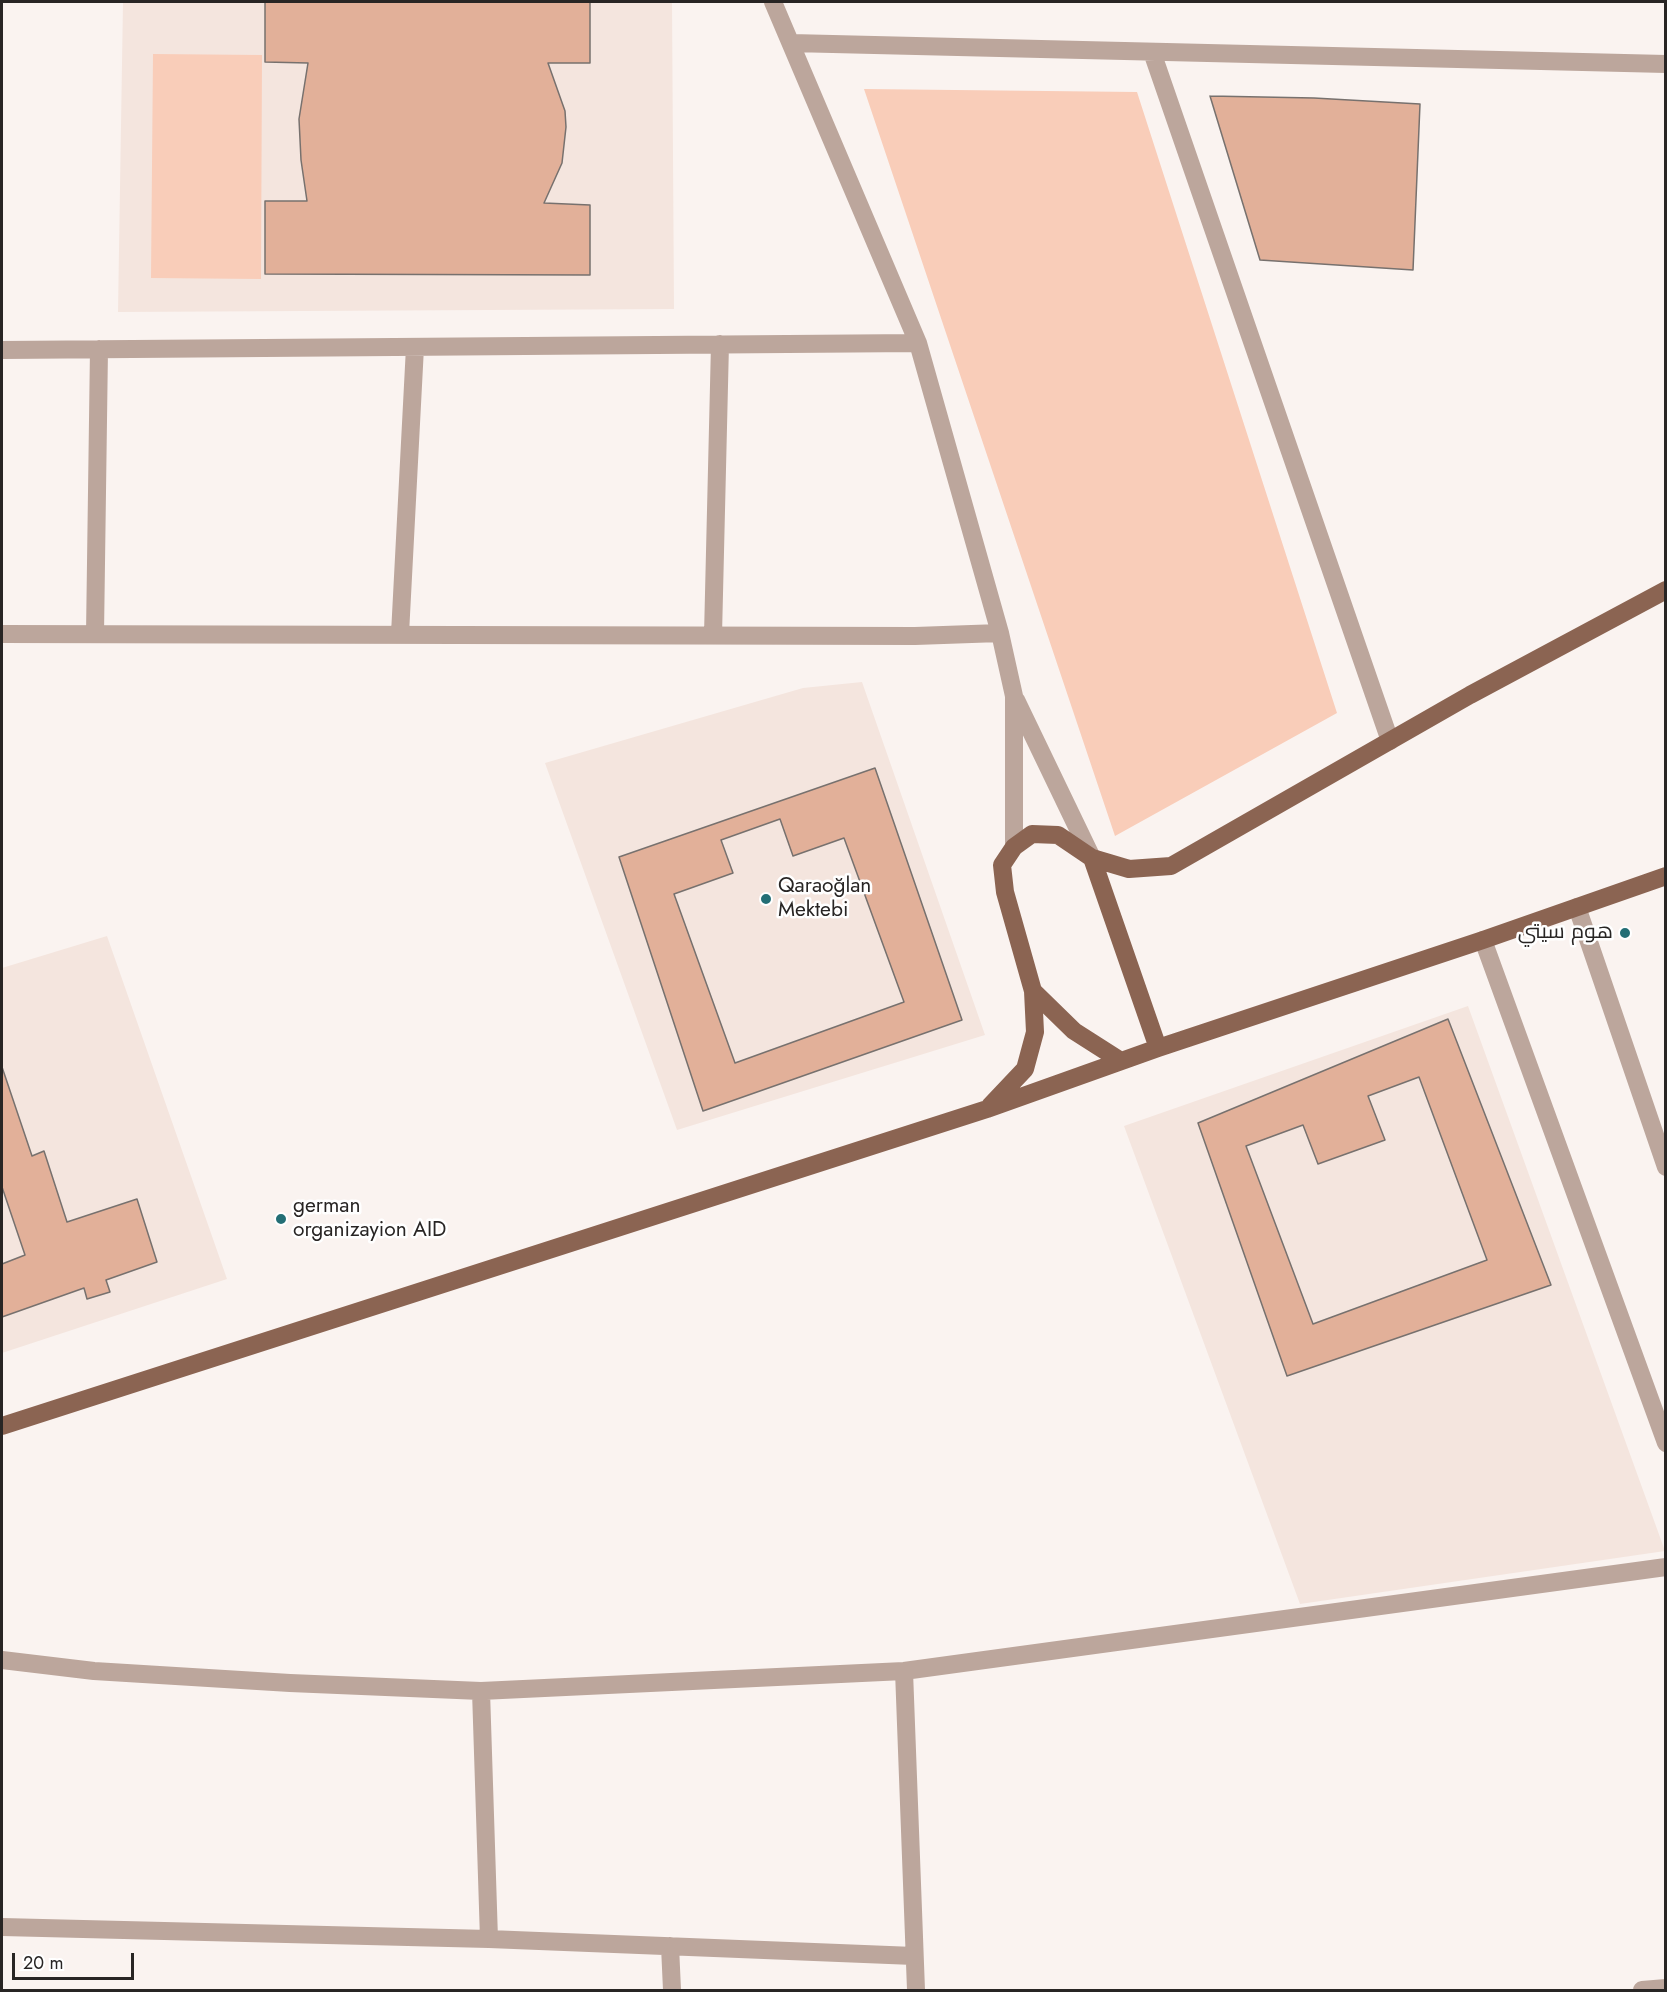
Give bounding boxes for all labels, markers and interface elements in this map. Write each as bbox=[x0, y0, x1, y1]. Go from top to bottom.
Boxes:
place label: Qaraoğlan Mektebi bbox=[778, 874, 871, 924]
marker: Qaraoğlan Mektebi bbox=[759, 892, 773, 906]
place label: هوم سيتي bbox=[1518, 920, 1613, 946]
marker: هوم سيتي bbox=[1618, 926, 1632, 940]
place label: german organizayion AID bbox=[293, 1194, 446, 1244]
marker: german organizayion AID bbox=[274, 1212, 288, 1226]
scale bar bbox=[15, 1941, 136, 1979]
text: 20 m bbox=[23, 1950, 63, 1976]

